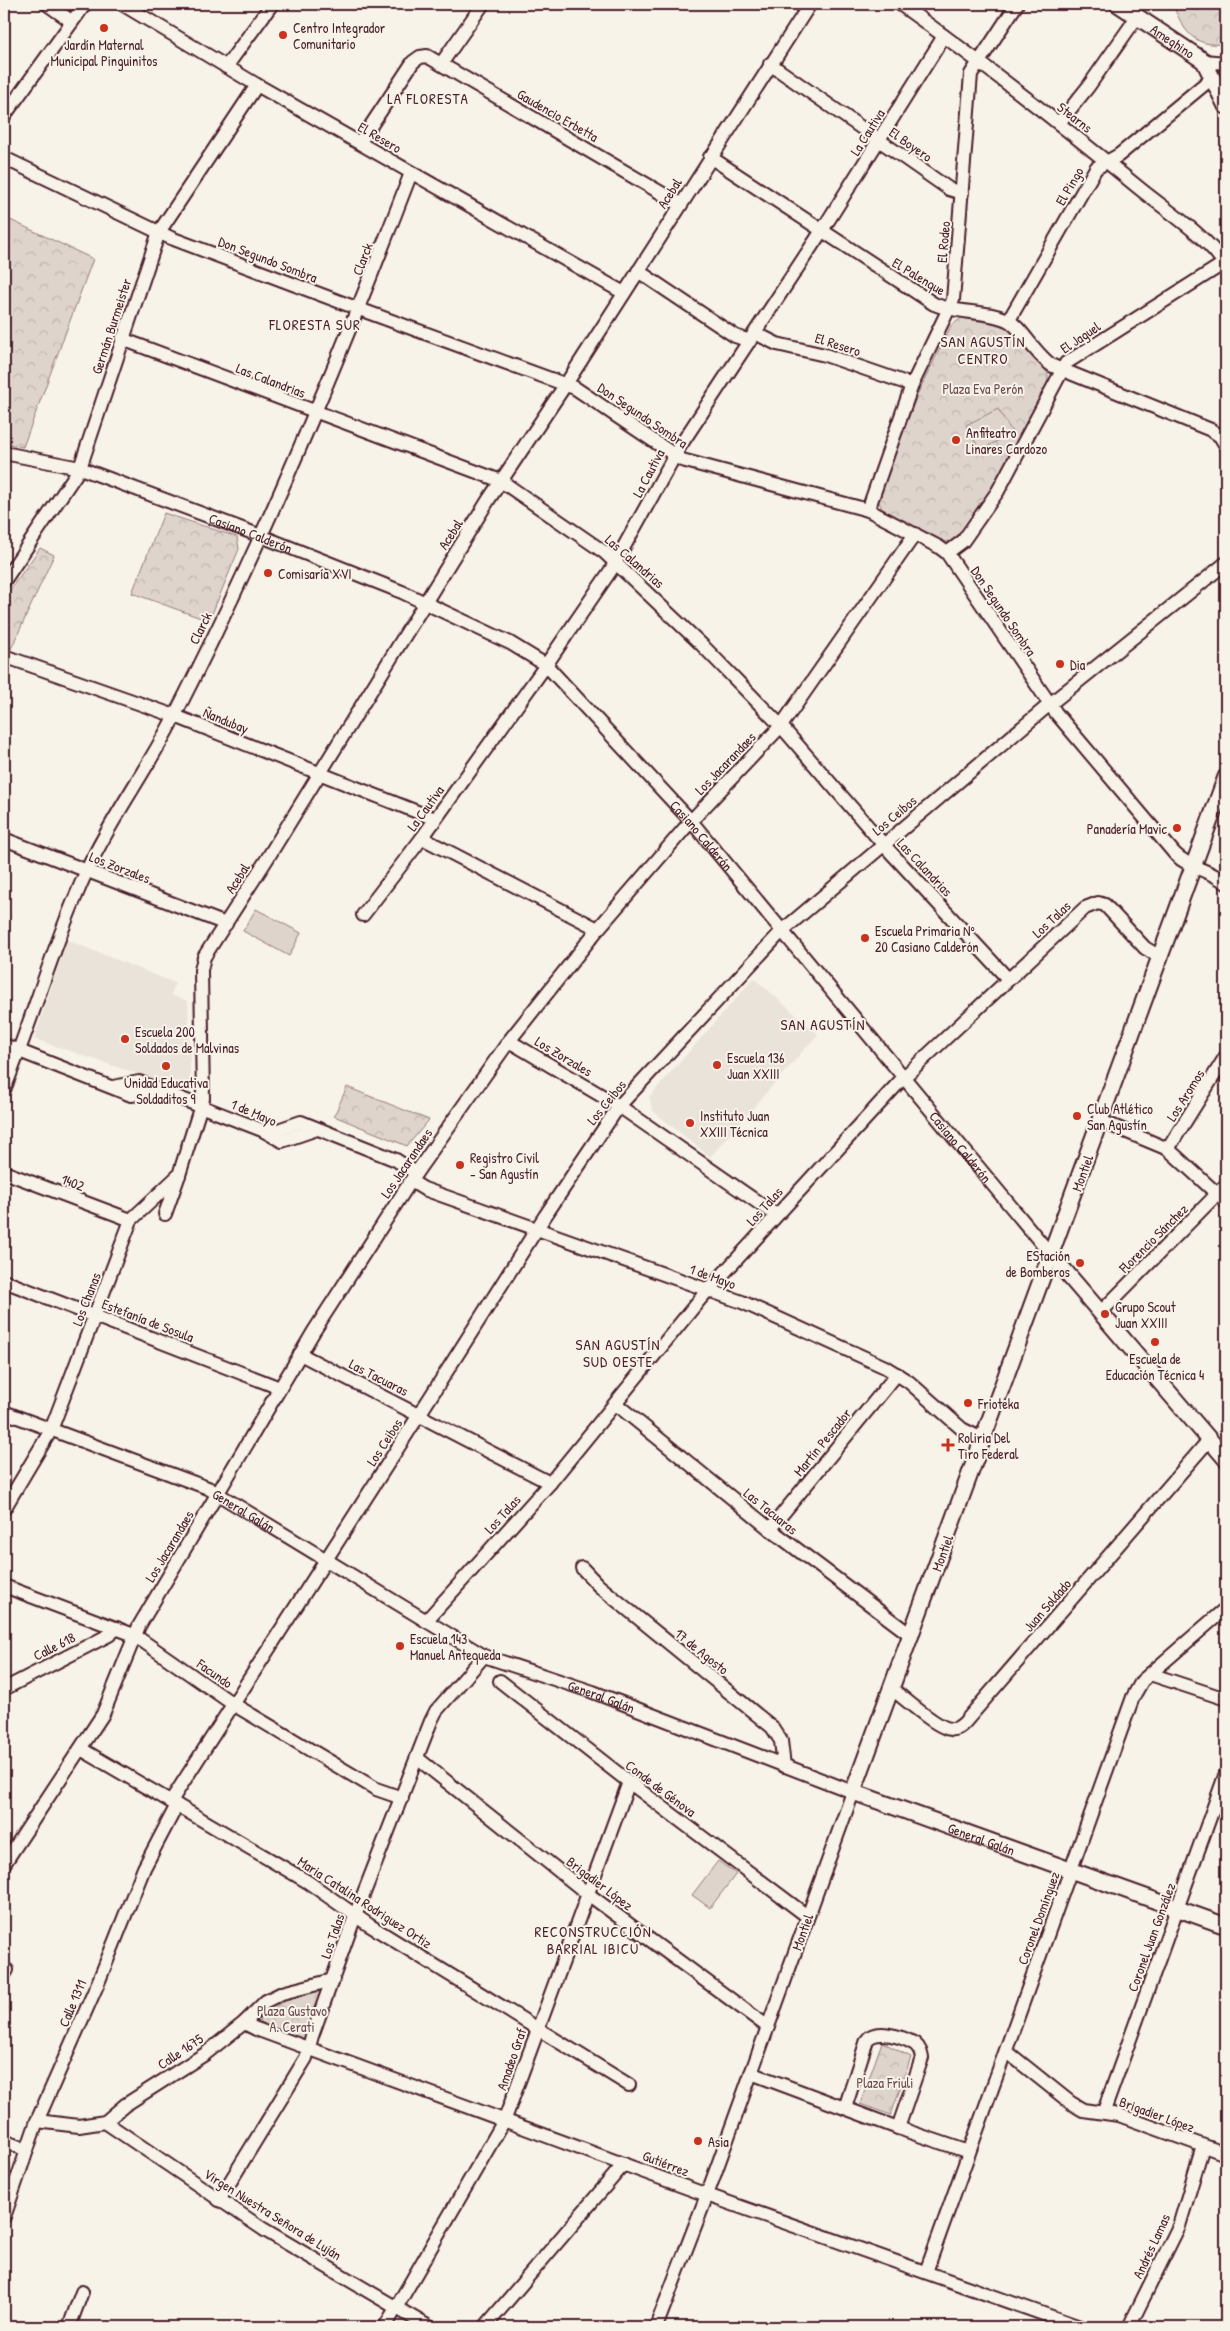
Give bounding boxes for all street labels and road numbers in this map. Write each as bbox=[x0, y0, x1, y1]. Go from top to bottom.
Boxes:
street label: Ameghino bbox=[1147, 19, 1199, 62]
street label: Gaudencio Erbetta bbox=[514, 84, 602, 146]
street label: Stearns bbox=[1054, 97, 1096, 137]
street label: La Cautiva bbox=[845, 105, 889, 159]
street label: El Resero bbox=[355, 117, 405, 157]
street label: El Boyero bbox=[885, 122, 937, 167]
street label: El Pingo bbox=[1050, 163, 1089, 209]
street label: Acebal bbox=[652, 174, 686, 212]
street label: El Rodeo bbox=[932, 220, 954, 264]
street label: Don Segundo Sombra bbox=[215, 231, 321, 288]
street label: Clarck bbox=[347, 240, 377, 278]
street label: El Palenque bbox=[888, 253, 949, 300]
street label: Germán Burmeister bbox=[87, 275, 136, 376]
street label: El Jaguel bbox=[1056, 316, 1105, 358]
street label: El Resero bbox=[813, 328, 864, 360]
street label: Las Calandrias bbox=[234, 358, 308, 402]
street label: Don Segundo Sombra bbox=[594, 378, 692, 453]
street label: La Cautiva bbox=[627, 445, 669, 500]
street label: Casiano Calderón bbox=[206, 508, 295, 557]
street label: Acebal bbox=[433, 515, 467, 553]
street label: Las Calandrias bbox=[601, 530, 669, 592]
street label: Don Segundo Sombra bbox=[966, 562, 1041, 661]
street label: Clarck bbox=[184, 609, 216, 647]
street label: Ñandubay bbox=[200, 702, 252, 739]
street label: Los Jacarandaes bbox=[690, 728, 760, 798]
street label: La Cautiva bbox=[402, 781, 448, 835]
street label: Los Ceibos bbox=[868, 791, 920, 839]
street label: Casiano Calderón bbox=[666, 795, 738, 875]
street label: Las Calandrias bbox=[893, 834, 957, 900]
street label: Los Zorzales bbox=[87, 847, 153, 887]
street label: Acebal bbox=[220, 859, 254, 897]
street label: Los Talas bbox=[1028, 896, 1074, 942]
street label: Los Zorzales bbox=[532, 1031, 596, 1081]
street label: Los Aromos bbox=[1162, 1065, 1208, 1125]
street label: Los Ceibos bbox=[582, 1076, 630, 1128]
street label: 1 de Mayo bbox=[228, 1094, 280, 1131]
street label: Casiano Calderón bbox=[926, 1107, 996, 1186]
street label: Los Jacarandaes bbox=[376, 1124, 436, 1202]
street label: Montiel bbox=[1067, 1152, 1097, 1194]
street label: 1402 bbox=[59, 1169, 88, 1195]
street label: Los Talas bbox=[742, 1183, 786, 1229]
street label: Florencio Sánchez bbox=[1114, 1199, 1192, 1277]
street label: 1 de Mayo bbox=[687, 1259, 739, 1294]
street label: Los Chanas bbox=[67, 1270, 105, 1328]
street label: Estefanía de Sosula bbox=[99, 1294, 197, 1346]
street label: Las Tacuaras bbox=[346, 1354, 412, 1400]
street label: Martín Pescador bbox=[789, 1404, 856, 1480]
street label: Los Ceibos bbox=[362, 1415, 406, 1469]
street label: Las Tacuaras bbox=[740, 1483, 802, 1539]
street label: General Galán bbox=[209, 1484, 279, 1536]
street label: Los Talas bbox=[480, 1491, 524, 1537]
street label: Los Jacarandaes bbox=[140, 1507, 198, 1585]
street label: Montiel bbox=[927, 1532, 957, 1574]
street label: Juan Soldado bbox=[1019, 1574, 1075, 1635]
street label: 17 de Agosto bbox=[671, 1623, 733, 1680]
street label: Calle 618 bbox=[30, 1627, 78, 1665]
street label: Facundo bbox=[193, 1653, 237, 1692]
street label: General Galán bbox=[566, 1675, 638, 1717]
street label: Conde de Génova bbox=[622, 1755, 700, 1821]
street label: General Galán bbox=[945, 1817, 1018, 1859]
street label: Maria Catalina Rodriguez Ortiz bbox=[294, 1852, 436, 1953]
street label: Brigadier López bbox=[562, 1852, 637, 1915]
street label: Coronel Domínguez bbox=[1012, 1869, 1065, 1968]
street label: Coronel Juan González bbox=[1122, 1880, 1180, 1994]
street label: Los Talas bbox=[316, 1911, 348, 1961]
street label: Montiel bbox=[787, 1911, 817, 1953]
street label: Calle 1311 bbox=[54, 1976, 90, 2030]
street label: Amadeo Graf bbox=[492, 2025, 530, 2093]
street label: Calle 1675 bbox=[153, 2029, 207, 2073]
street label: Brigadier López bbox=[1117, 2092, 1197, 2137]
street label: Gutiérrez bbox=[640, 2145, 692, 2181]
street label: Virgen Nuestra Señora de Luján bbox=[200, 2164, 345, 2265]
street label: Andrés Lamas bbox=[1128, 2211, 1174, 2281]

